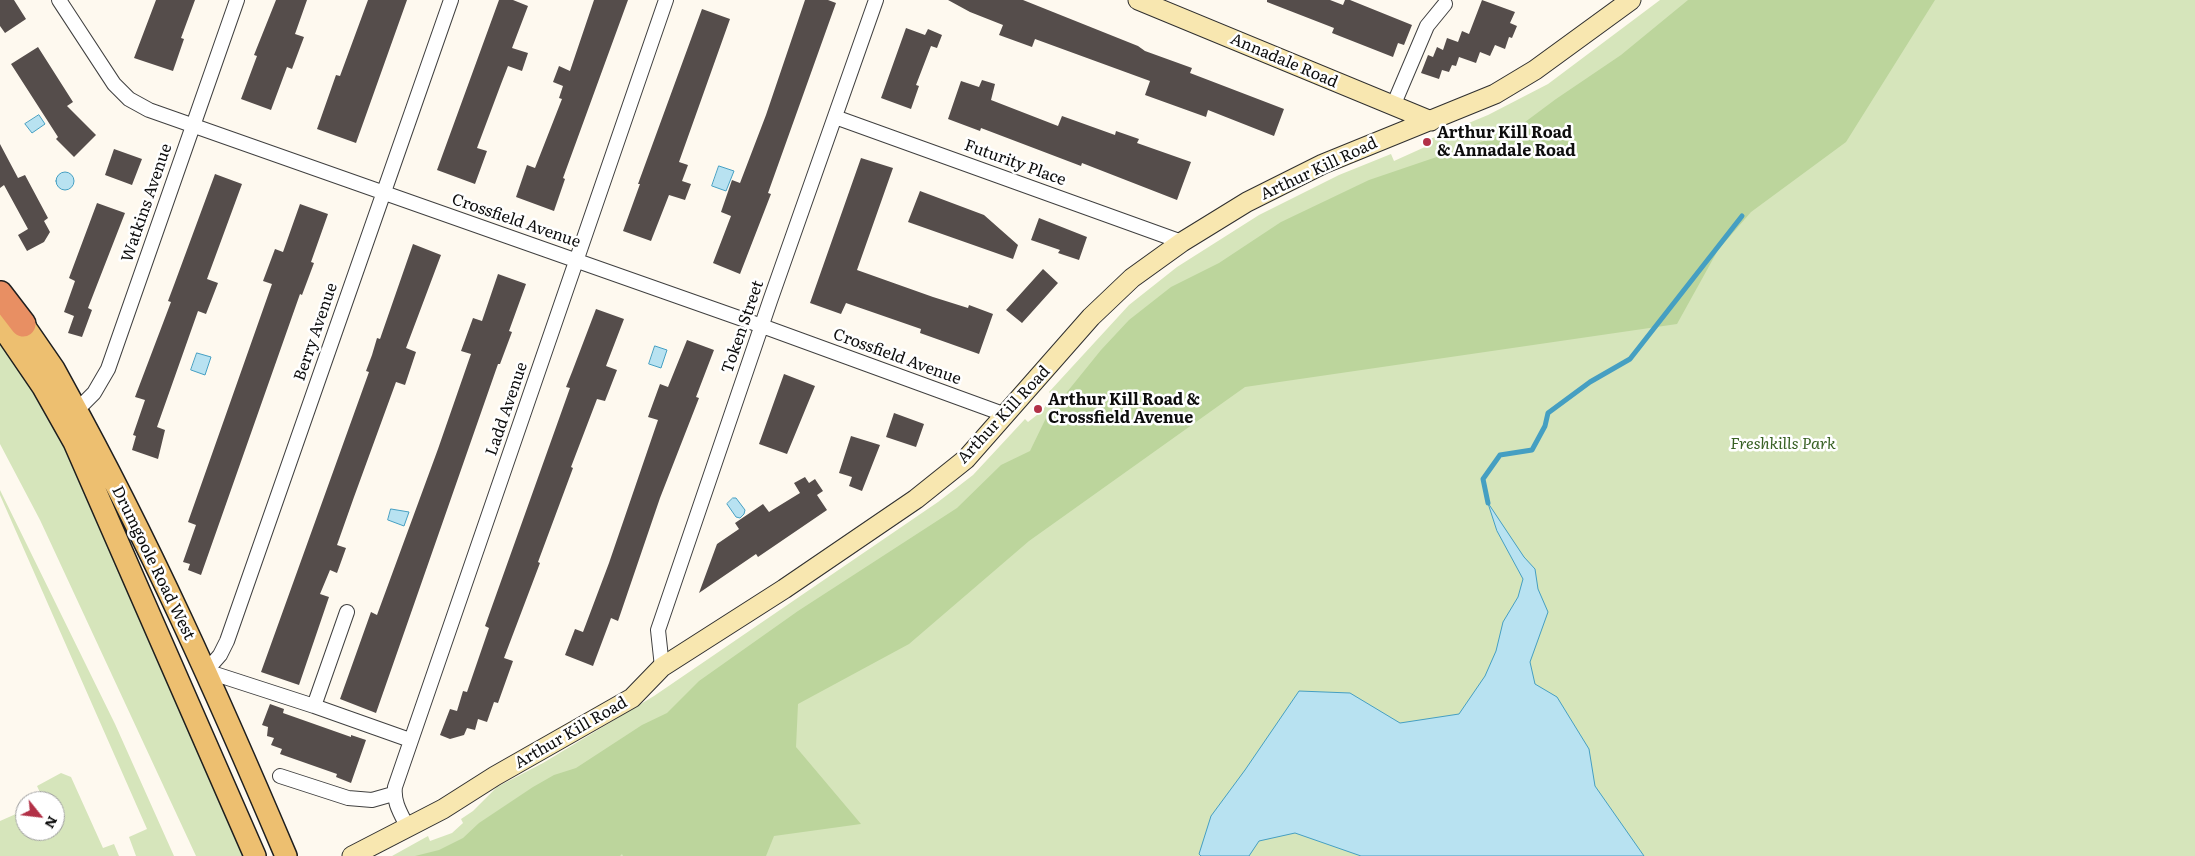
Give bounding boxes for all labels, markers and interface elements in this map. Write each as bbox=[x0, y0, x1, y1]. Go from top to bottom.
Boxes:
street label: Annadale Road bbox=[1227, 30, 1341, 92]
place label: Arthur Kill Road & Annadale Road bbox=[1437, 123, 1576, 161]
street label: Arthur Kill Road bbox=[1258, 134, 1380, 204]
street label: Futurity Place bbox=[962, 136, 1068, 190]
marker: Arthur Kill Road & Annadale Road bbox=[1421, 136, 1433, 148]
street label: Watkins Avenue bbox=[118, 141, 176, 265]
street label: Crossfield Avenue bbox=[449, 190, 583, 252]
street label: Token Street bbox=[718, 278, 768, 376]
street label: Berry Avenue bbox=[290, 280, 342, 384]
street label: Crossfield Avenue bbox=[830, 325, 964, 389]
street label: Ladd Avenue bbox=[482, 360, 532, 458]
street label: Arthur Kill Road bbox=[954, 362, 1054, 468]
place label: Arthur Kill Road & Crossfield Avenue bbox=[1048, 390, 1200, 428]
marker: Arthur Kill Road & Crossfield Avenue bbox=[1032, 403, 1044, 415]
park label: Freshkills Park bbox=[1730, 434, 1836, 454]
street label: Drumgoole Road West bbox=[107, 483, 199, 643]
street label: Arthur Kill Road bbox=[511, 693, 631, 773]
north arrow bbox=[15, 791, 65, 841]
text: N bbox=[41, 813, 64, 833]

